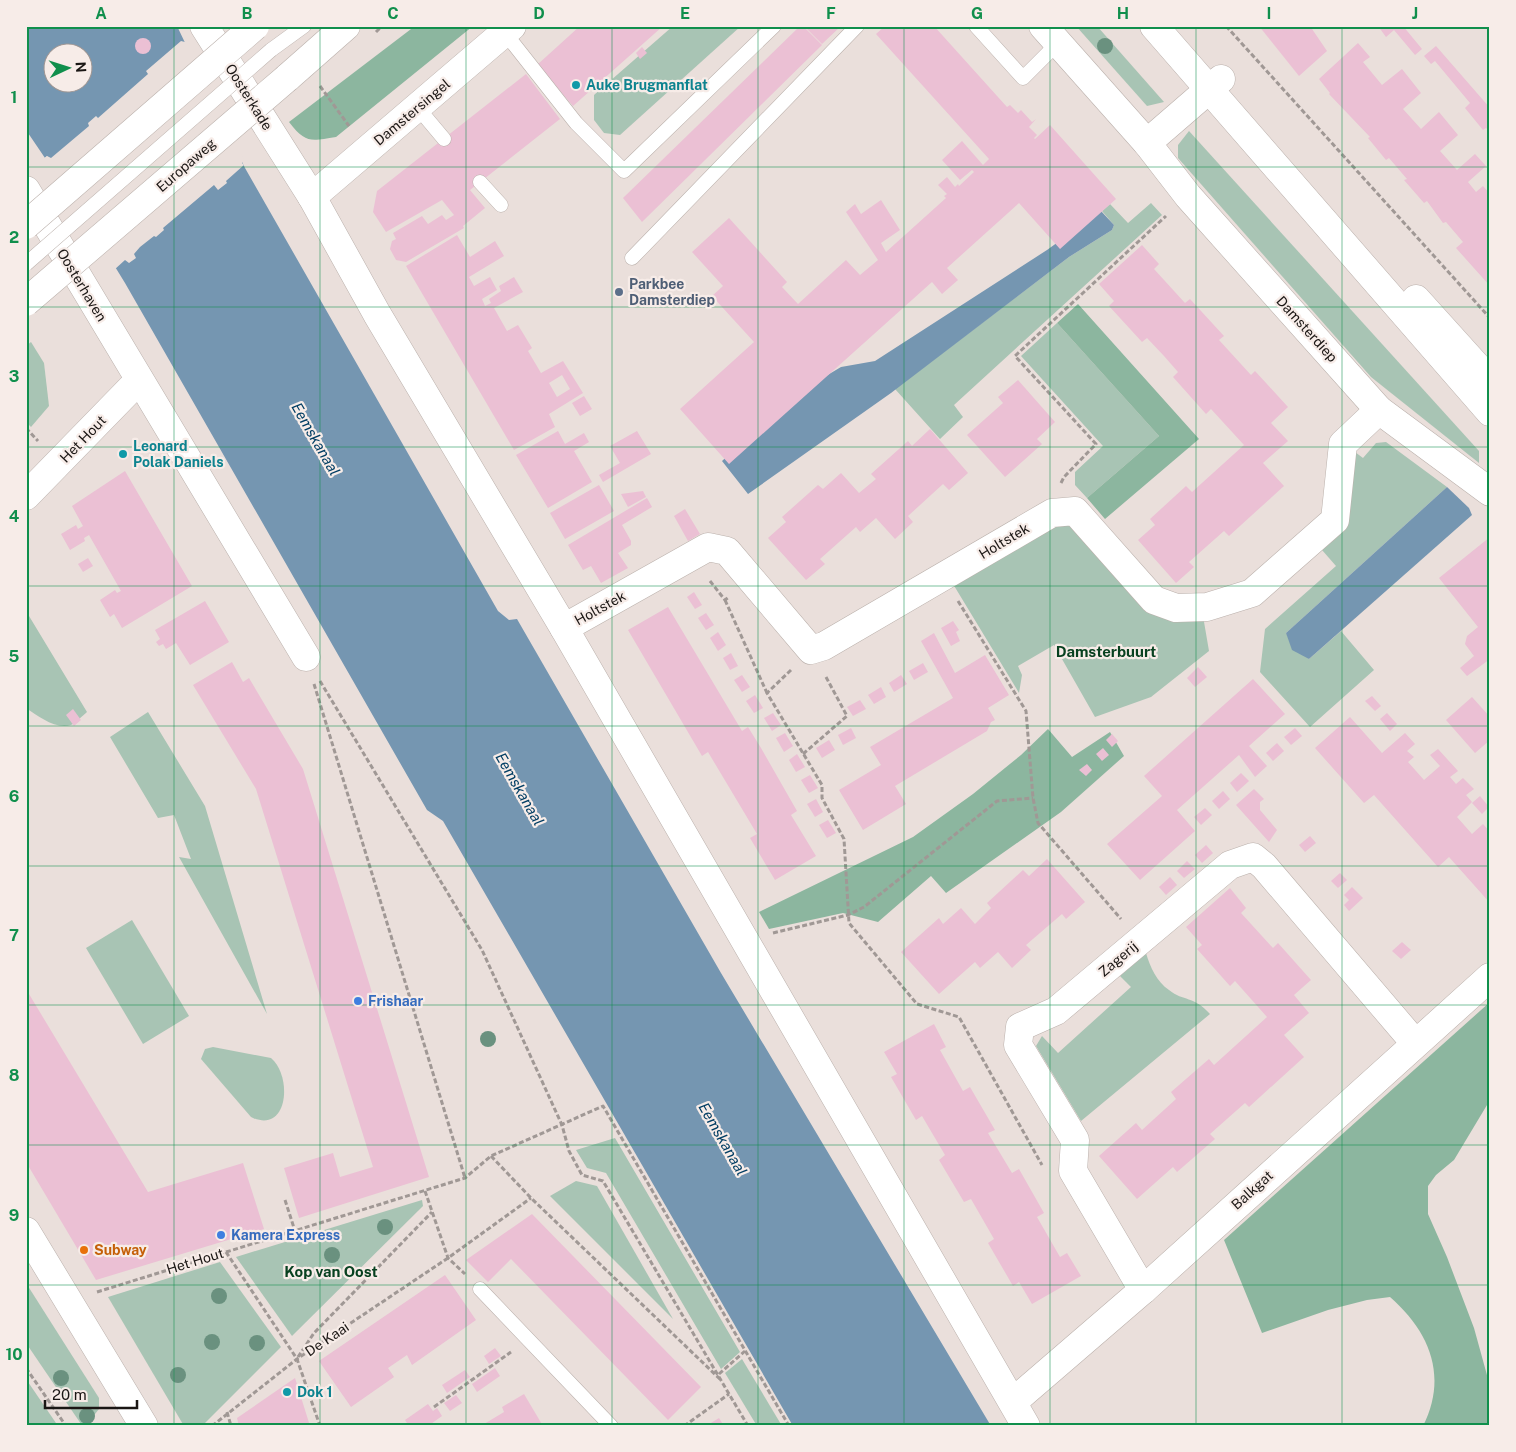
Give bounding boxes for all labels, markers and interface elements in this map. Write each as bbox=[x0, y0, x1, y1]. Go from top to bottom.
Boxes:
text: A bbox=[95, 4, 107, 23]
text: B bbox=[242, 4, 253, 23]
text: C bbox=[387, 4, 399, 23]
text: D bbox=[533, 4, 545, 23]
text: E bbox=[680, 4, 690, 23]
text: F bbox=[826, 4, 836, 23]
text: G bbox=[971, 4, 983, 23]
text: H bbox=[1117, 4, 1129, 23]
text: I bbox=[1267, 4, 1271, 23]
text: J bbox=[1412, 4, 1418, 23]
north arrow bbox=[42, 42, 92, 92]
text: N bbox=[73, 61, 89, 73]
street label: Oosterkade bbox=[222, 61, 276, 133]
street label: Damstersingel bbox=[371, 76, 453, 148]
place label: Auke Brugmanflat bbox=[586, 77, 708, 93]
marker: Auke Brugmanflat bbox=[570, 79, 582, 91]
text: 1 bbox=[11, 88, 17, 107]
street label: Europaweg bbox=[153, 135, 219, 195]
text: 2 bbox=[9, 228, 19, 247]
street label: Oosterhaven bbox=[54, 246, 110, 324]
place label: Parkbee Damsterdiep bbox=[629, 276, 715, 308]
marker: Parkbee Damsterdiep bbox=[613, 286, 625, 298]
street label: Damsterdiep bbox=[1273, 293, 1341, 365]
text: 3 bbox=[9, 367, 19, 386]
water label: Eemskanaal bbox=[288, 400, 344, 478]
street label: Het Hout bbox=[57, 412, 109, 466]
place label: Leonard Polak Daniels bbox=[133, 438, 224, 470]
marker: Leonard Polak Daniels bbox=[117, 448, 129, 460]
text: 4 bbox=[9, 507, 20, 526]
street label: Holtstek bbox=[976, 520, 1032, 562]
street label: Holtstek bbox=[572, 587, 628, 628]
district label: Damsterbuurt bbox=[1056, 643, 1156, 660]
text: 5 bbox=[9, 647, 20, 666]
water label: Eemskanaal bbox=[492, 750, 548, 828]
text: 6 bbox=[9, 787, 19, 806]
text: 7 bbox=[9, 926, 19, 945]
street label: Zagerij bbox=[1095, 938, 1141, 980]
place label: Frishaar bbox=[368, 993, 424, 1009]
marker: Frishaar bbox=[352, 995, 364, 1007]
text: 8 bbox=[9, 1066, 20, 1085]
water label: Eemskanaal bbox=[695, 1100, 751, 1178]
street label: Balkgat bbox=[1228, 1167, 1276, 1213]
text: 9 bbox=[9, 1206, 19, 1225]
place label: Kamera Express bbox=[231, 1227, 340, 1243]
marker: Kamera Express bbox=[215, 1229, 227, 1241]
place label: Subway bbox=[94, 1242, 147, 1258]
marker: Subway bbox=[78, 1244, 90, 1256]
street label: Het Hout bbox=[164, 1245, 226, 1277]
district label: Kop van Oost bbox=[284, 1263, 378, 1280]
street label: De Kaai bbox=[302, 1319, 352, 1359]
text: 10 bbox=[5, 1345, 23, 1364]
scale bar bbox=[45, 1377, 138, 1409]
place label: Dok 1 bbox=[297, 1384, 332, 1400]
text: 20 m bbox=[52, 1386, 87, 1403]
marker: Dok 1 bbox=[281, 1386, 293, 1398]

